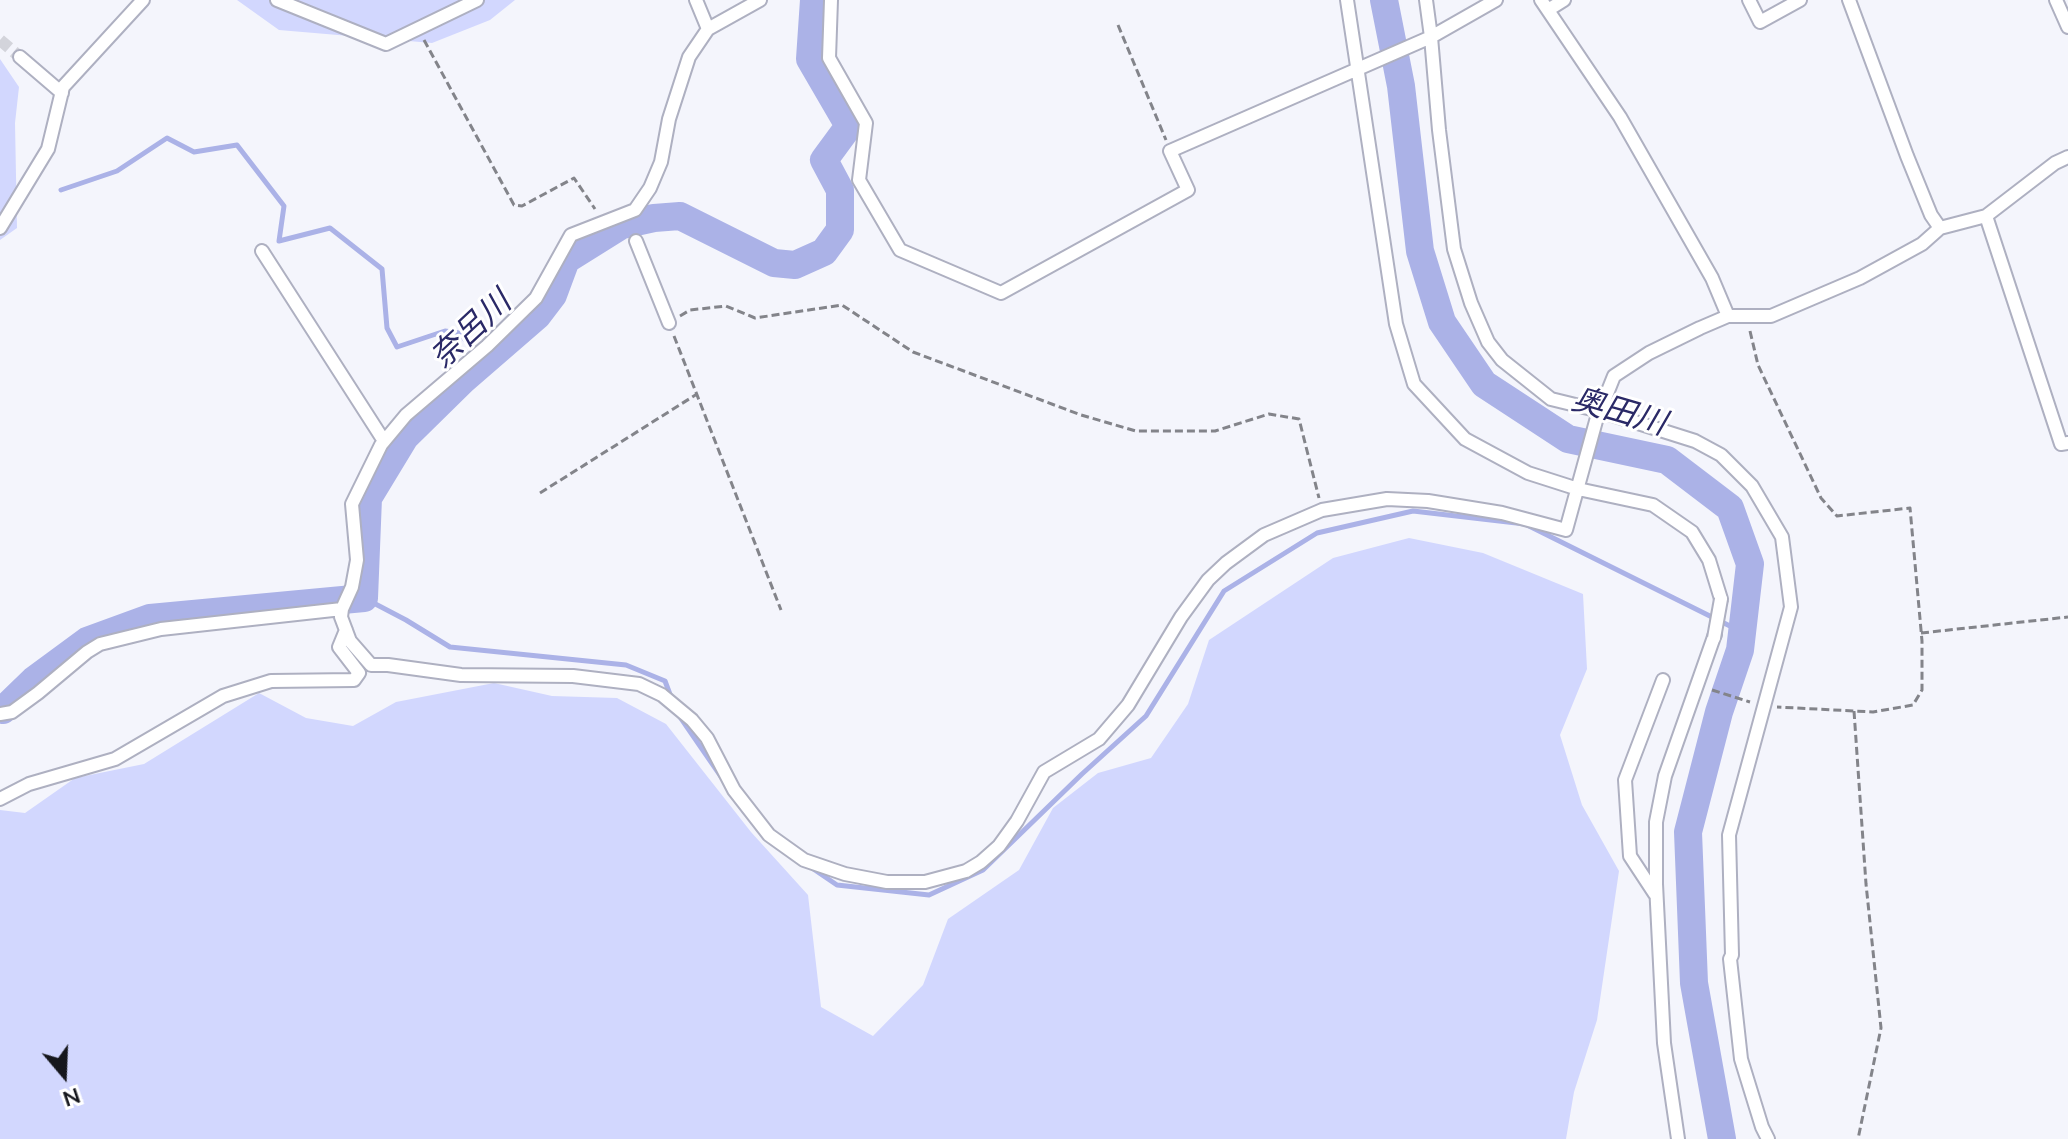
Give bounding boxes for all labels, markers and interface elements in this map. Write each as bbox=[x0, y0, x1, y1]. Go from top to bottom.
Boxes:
water label: 奈呂川 bbox=[423, 283, 519, 377]
water label: 奥田川 bbox=[1568, 380, 1670, 444]
north arrow bbox=[24, 1035, 104, 1115]
text: N bbox=[59, 1082, 84, 1114]

